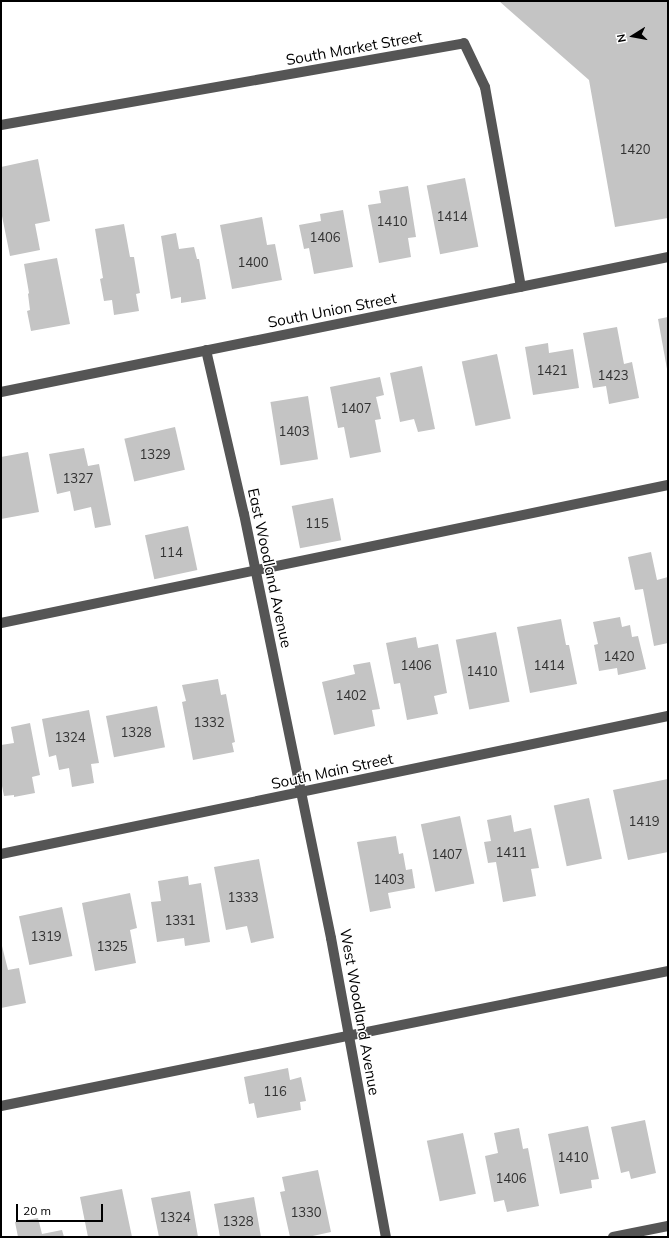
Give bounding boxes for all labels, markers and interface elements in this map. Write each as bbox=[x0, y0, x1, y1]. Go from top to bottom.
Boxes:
north arrow bbox=[613, 16, 653, 56]
street label: South Market Street bbox=[284, 27, 424, 69]
text: N bbox=[614, 33, 629, 44]
house number: 1420 bbox=[619, 141, 651, 157]
house number: 1414 bbox=[436, 208, 468, 224]
house number: 1410 bbox=[376, 213, 408, 229]
house number: 1406 bbox=[309, 229, 341, 245]
house number: 1400 bbox=[237, 254, 269, 270]
street label: South Union Street bbox=[266, 289, 398, 331]
house number: 1421 bbox=[536, 362, 568, 378]
house number: 1423 bbox=[597, 367, 629, 383]
house number: 1407 bbox=[340, 400, 372, 416]
house number: 1403 bbox=[278, 423, 310, 439]
house number: 1329 bbox=[139, 446, 171, 462]
house number: 1327 bbox=[62, 470, 94, 486]
street label: East Woodland Avenue bbox=[244, 487, 296, 649]
house number: 115 bbox=[305, 515, 329, 531]
house number: 114 bbox=[159, 544, 183, 560]
house number: 1420 bbox=[603, 648, 635, 664]
house number: 1406 bbox=[400, 657, 432, 673]
house number: 1414 bbox=[533, 657, 565, 673]
house number: 1410 bbox=[466, 663, 498, 679]
house number: 1402 bbox=[335, 687, 367, 703]
house number: 1332 bbox=[193, 714, 225, 730]
house number: 1328 bbox=[120, 724, 152, 740]
house number: 1324 bbox=[54, 729, 86, 745]
street label: South Main Street bbox=[269, 749, 395, 793]
house number: 1419 bbox=[628, 813, 660, 829]
house number: 1411 bbox=[495, 844, 527, 860]
house number: 1407 bbox=[431, 846, 463, 862]
house number: 1403 bbox=[373, 871, 405, 887]
house number: 1333 bbox=[227, 889, 259, 905]
house number: 1331 bbox=[164, 912, 196, 928]
street label: West Woodland Avenue bbox=[336, 927, 384, 1097]
house number: 1319 bbox=[30, 928, 62, 944]
house number: 1325 bbox=[96, 938, 128, 954]
house number: 116 bbox=[263, 1083, 287, 1099]
house number: 1410 bbox=[557, 1149, 589, 1165]
house number: 1406 bbox=[495, 1170, 527, 1186]
scale bar bbox=[18, 1196, 105, 1222]
text: 20 m bbox=[23, 1203, 51, 1218]
house number: 1330 bbox=[290, 1204, 322, 1220]
house number: 1324 bbox=[159, 1209, 191, 1225]
house number: 1328 bbox=[222, 1213, 254, 1229]

